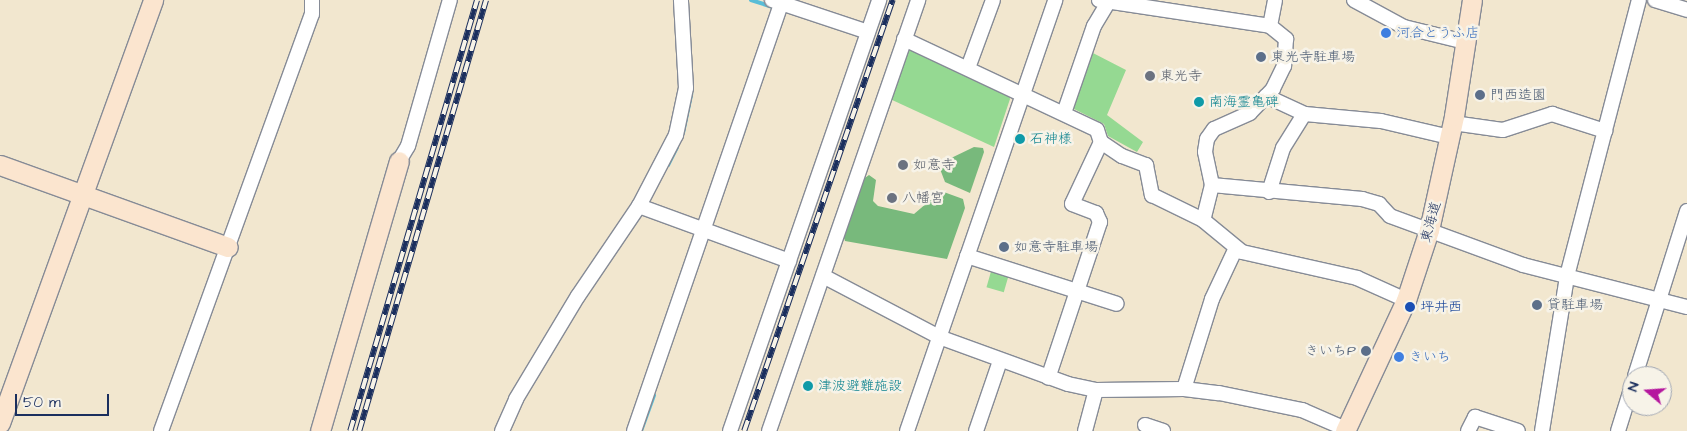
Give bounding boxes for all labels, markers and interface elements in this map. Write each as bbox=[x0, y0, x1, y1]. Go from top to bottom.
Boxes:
place label: 河合とうふ店 bbox=[1396, 25, 1480, 41]
marker: 河合とうふ店 bbox=[1380, 27, 1392, 39]
place label: 東光寺駐車場 bbox=[1271, 49, 1355, 65]
marker: 東光寺駐車場 bbox=[1255, 51, 1267, 63]
place label: 東光寺 bbox=[1160, 68, 1202, 84]
marker: 東光寺 bbox=[1144, 70, 1156, 82]
place label: 門西造園 bbox=[1490, 87, 1546, 103]
marker: 門西造園 bbox=[1474, 89, 1486, 101]
place label: 南海霊亀碑 bbox=[1209, 94, 1279, 110]
marker: 南海霊亀碑 bbox=[1193, 96, 1205, 108]
place label: 石神様 bbox=[1030, 131, 1072, 147]
marker: 石神様 bbox=[1014, 133, 1026, 145]
place label: 如意寺 bbox=[913, 157, 955, 173]
marker: 如意寺 bbox=[897, 159, 909, 171]
place label: 八幡宮 bbox=[902, 190, 944, 206]
marker: 八幡宮 bbox=[886, 192, 898, 204]
street label: 東海道 bbox=[1417, 200, 1445, 244]
place label: 如意寺駐車場 bbox=[1014, 239, 1098, 255]
marker: 如意寺駐車場 bbox=[998, 241, 1010, 253]
place label: 貸駐車場 bbox=[1547, 297, 1603, 313]
place label: 坪井西 bbox=[1420, 299, 1462, 315]
marker: 貸駐車場 bbox=[1531, 299, 1543, 311]
marker: 坪井西 bbox=[1404, 301, 1416, 313]
place label: きいちP bbox=[1305, 343, 1356, 359]
marker: きいちP bbox=[1360, 345, 1372, 357]
place label: きいち bbox=[1409, 349, 1451, 365]
marker: きいち bbox=[1393, 351, 1405, 363]
north arrow bbox=[1622, 366, 1672, 416]
place label: 津波避難施設 bbox=[818, 378, 902, 394]
text: N bbox=[1623, 379, 1645, 394]
marker: 津波避難施設 bbox=[802, 380, 814, 392]
scale bar bbox=[18, 384, 111, 416]
text: 50 m bbox=[23, 392, 61, 413]

